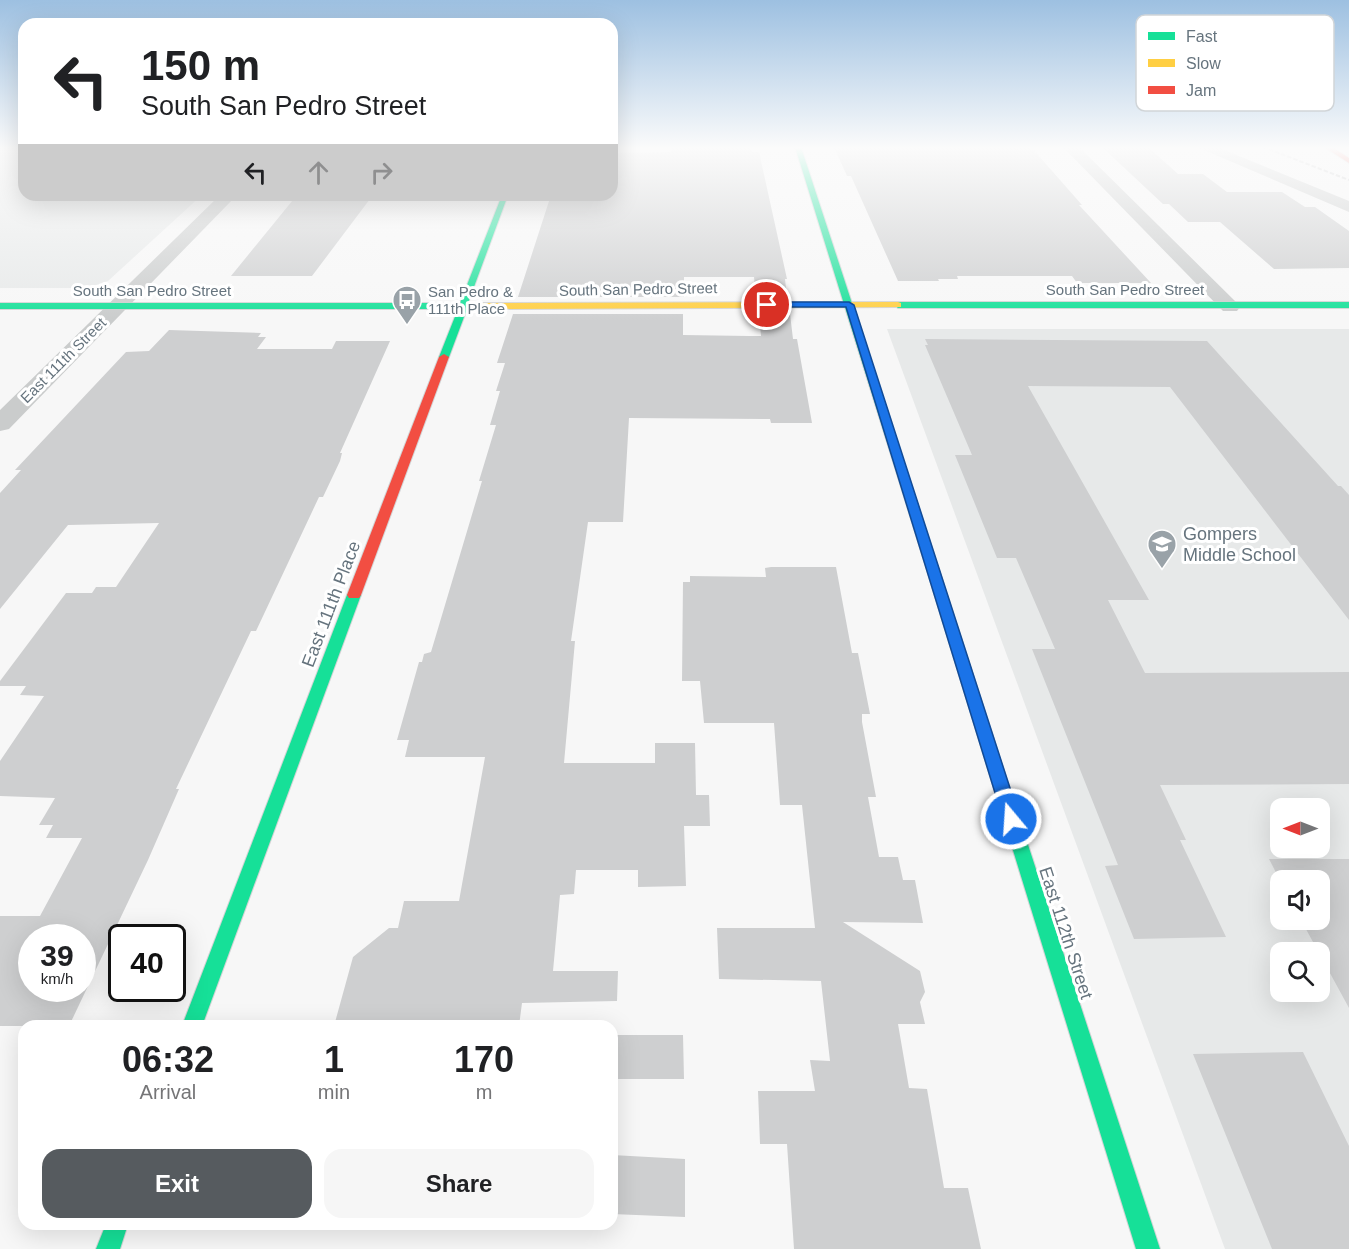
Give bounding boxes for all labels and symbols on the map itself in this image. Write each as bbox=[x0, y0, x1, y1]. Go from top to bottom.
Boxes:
legend bbox=[1136, 15, 1334, 111]
text: Fast bbox=[1186, 28, 1218, 45]
text: Slow bbox=[1186, 55, 1221, 72]
text: Jam bbox=[1186, 82, 1216, 99]
street label: South San Pedro Street bbox=[559, 279, 718, 299]
pin bbox=[741, 279, 792, 330]
street label: South San Pedro Street bbox=[1046, 281, 1205, 298]
street label: South San Pedro Street bbox=[73, 282, 232, 299]
place label: San Pedro & 111th Place bbox=[428, 283, 513, 317]
bus stop icon: San Pedro & 111th Place bbox=[391, 284, 423, 326]
street label: East 111th Street bbox=[17, 313, 110, 406]
place label: Gompers Middle School bbox=[1183, 524, 1296, 565]
school or university icon: Gompers Middle School bbox=[1146, 528, 1178, 570]
street label: East 111th Place bbox=[298, 538, 364, 670]
position arrow bbox=[979, 787, 1043, 851]
north arrow bbox=[1270, 798, 1330, 858]
street label: East 112th Street bbox=[1035, 864, 1097, 1002]
speed limit sign: 40 bbox=[108, 924, 186, 1002]

